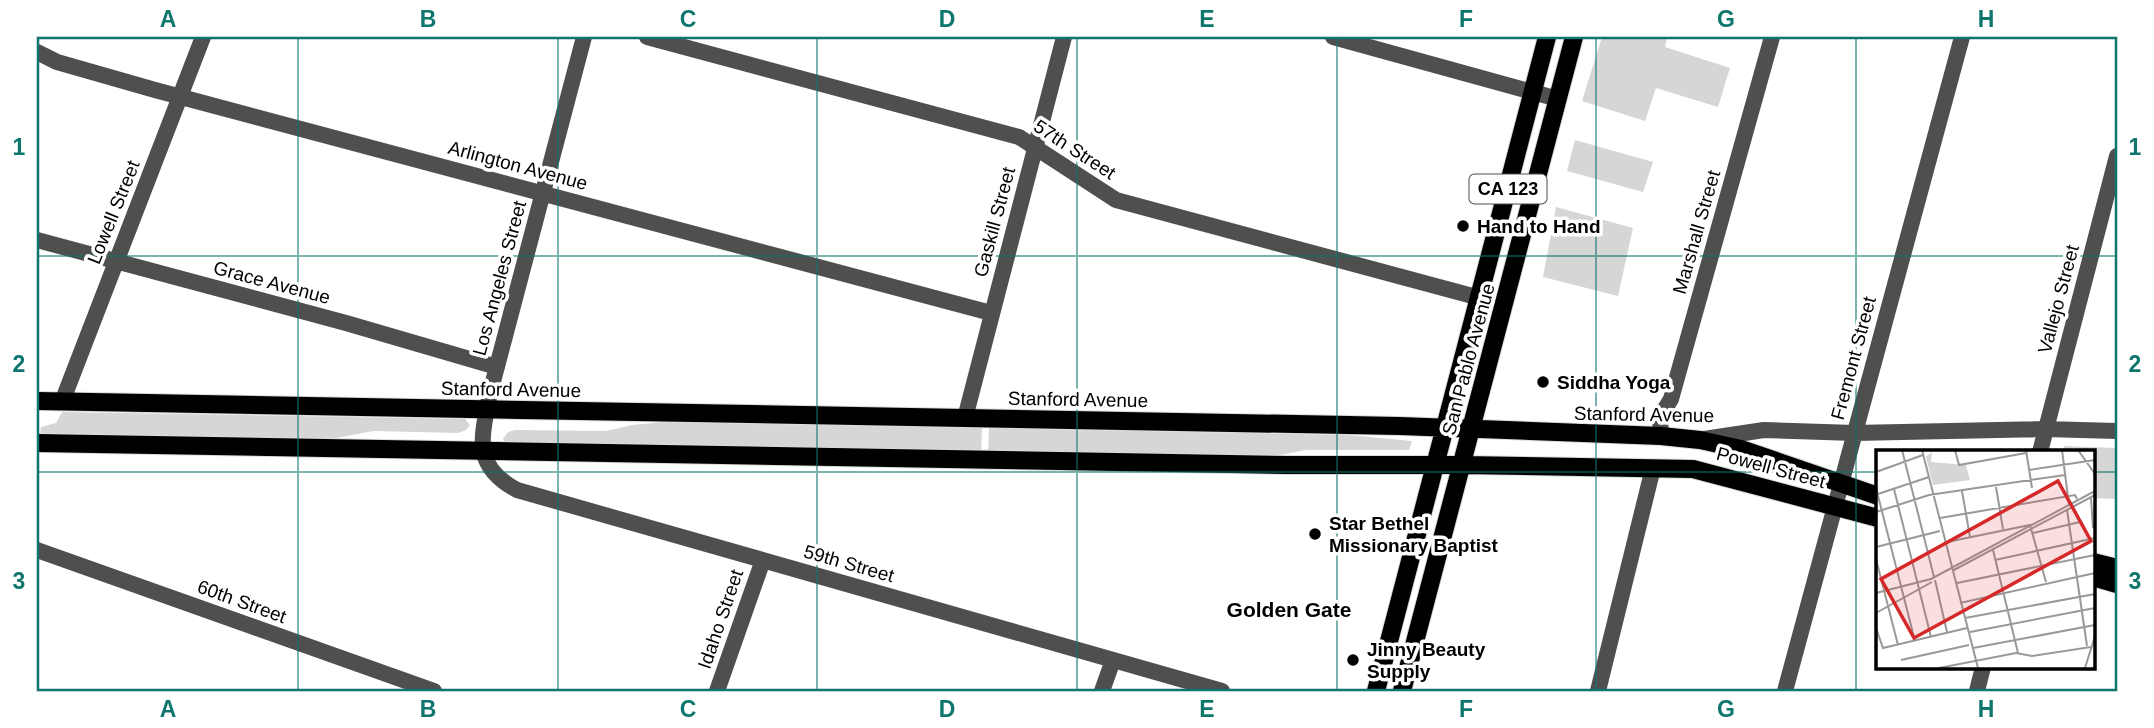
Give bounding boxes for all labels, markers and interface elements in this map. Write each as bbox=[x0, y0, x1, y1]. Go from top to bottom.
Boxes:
text: A bbox=[160, 6, 176, 32]
text: B bbox=[420, 6, 436, 32]
text: C bbox=[680, 6, 696, 32]
text: D bbox=[939, 6, 955, 32]
text: E bbox=[1199, 6, 1215, 32]
text: F bbox=[1459, 6, 1473, 32]
text: G bbox=[1717, 6, 1735, 32]
text: H bbox=[1978, 6, 1994, 32]
street label: 57th Street bbox=[1030, 115, 1120, 184]
text: 1 bbox=[13, 134, 26, 160]
text: 1 bbox=[2129, 134, 2142, 160]
street label: Arlington Avenue bbox=[446, 137, 590, 194]
street label: Lowell Street bbox=[83, 157, 144, 267]
street label: Gaskill Street bbox=[970, 164, 1019, 279]
street label: Marshall Street bbox=[1669, 167, 1724, 296]
road number: CA 123 bbox=[1470, 174, 1546, 204]
street label: Los Angeles Street bbox=[469, 198, 530, 358]
place label: Hand to Hand bbox=[1477, 216, 1601, 237]
marker: Hand to Hand bbox=[1455, 218, 1471, 234]
street label: Vallejo Street bbox=[2034, 242, 2083, 356]
street label: Grace Avenue bbox=[211, 257, 333, 308]
street label: San Pablo Avenue bbox=[1438, 281, 1499, 437]
street label: Fremont Street bbox=[1827, 294, 1880, 422]
text: 2 bbox=[13, 351, 25, 377]
text: 2 bbox=[2129, 351, 2141, 377]
place label: Siddha Yoga bbox=[1557, 372, 1671, 393]
marker: Siddha Yoga bbox=[1535, 374, 1551, 390]
street label: Stanford Avenue bbox=[441, 378, 581, 401]
street label: Stanford Avenue bbox=[1008, 388, 1148, 411]
street label: Stanford Avenue bbox=[1574, 403, 1714, 426]
street label: Powell Street bbox=[1714, 443, 1828, 492]
inset map bbox=[1876, 450, 2094, 668]
place label: Star Bethel Missionary Baptist bbox=[1329, 513, 1499, 556]
marker: Star Bethel Missionary Baptist bbox=[1307, 526, 1323, 542]
street label: 59th Street bbox=[801, 541, 897, 587]
street label: Idaho Street bbox=[694, 566, 747, 672]
text: 3 bbox=[13, 568, 25, 594]
text: 3 bbox=[2129, 568, 2141, 594]
street label: 60th Street bbox=[195, 576, 290, 627]
district label: Golden Gate bbox=[1227, 598, 1351, 621]
place label: Jinny Beauty Supply bbox=[1367, 639, 1486, 682]
marker: Jinny Beauty Supply bbox=[1345, 652, 1361, 668]
text: A bbox=[160, 696, 176, 722]
text: B bbox=[420, 696, 436, 722]
text: C bbox=[680, 696, 696, 722]
text: D bbox=[939, 696, 955, 722]
text: E bbox=[1199, 696, 1215, 722]
text: F bbox=[1459, 696, 1473, 722]
text: G bbox=[1717, 696, 1735, 722]
text: H bbox=[1978, 696, 1994, 722]

